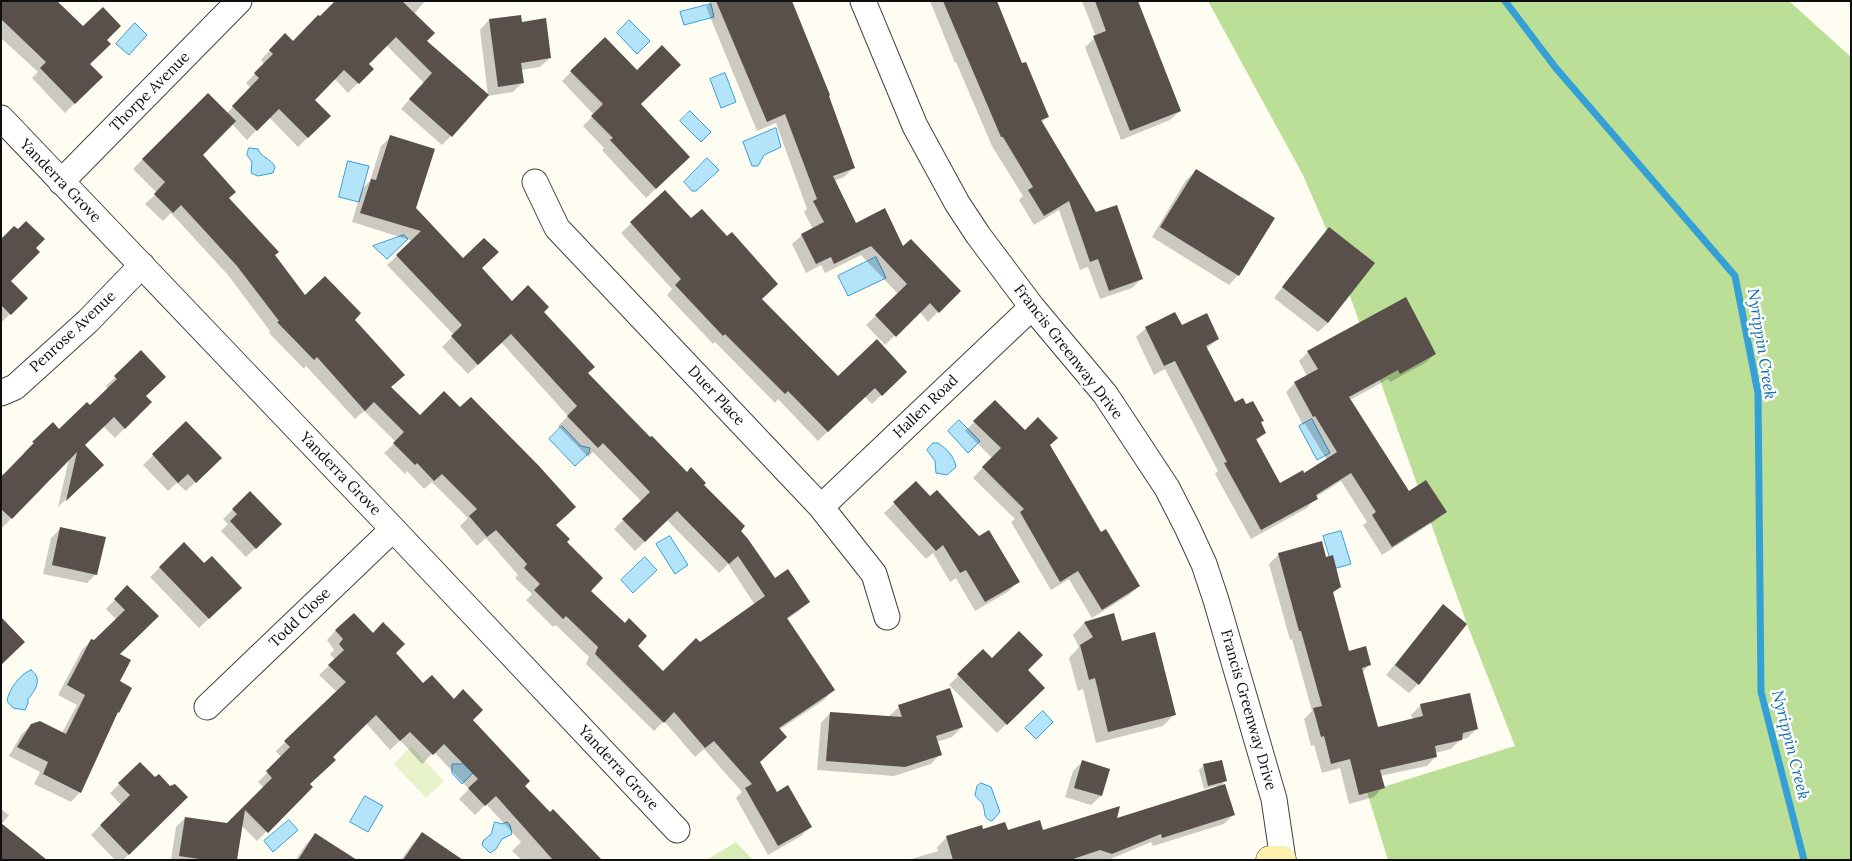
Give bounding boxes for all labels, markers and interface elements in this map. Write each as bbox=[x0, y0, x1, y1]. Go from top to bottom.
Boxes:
street label: Thorpe Avenue bbox=[106, 48, 194, 136]
street label: Yanderra Grove bbox=[16, 135, 104, 227]
street label: Francis Greenway Drive bbox=[1010, 281, 1126, 423]
street label: Penrose Avenue bbox=[26, 287, 120, 377]
water label: Nyrippin Creek bbox=[1743, 287, 1779, 401]
street label: Duer Place bbox=[684, 362, 748, 430]
street label: Hallen Road bbox=[890, 372, 962, 442]
street label: Yanderra Grove bbox=[296, 428, 384, 520]
street label: Todd Close bbox=[266, 584, 334, 652]
street label: Francis Greenway Drive bbox=[1216, 628, 1280, 792]
water label: Nyrippin Creek bbox=[1767, 688, 1813, 802]
street label: Yanderra Grove bbox=[574, 722, 662, 814]

